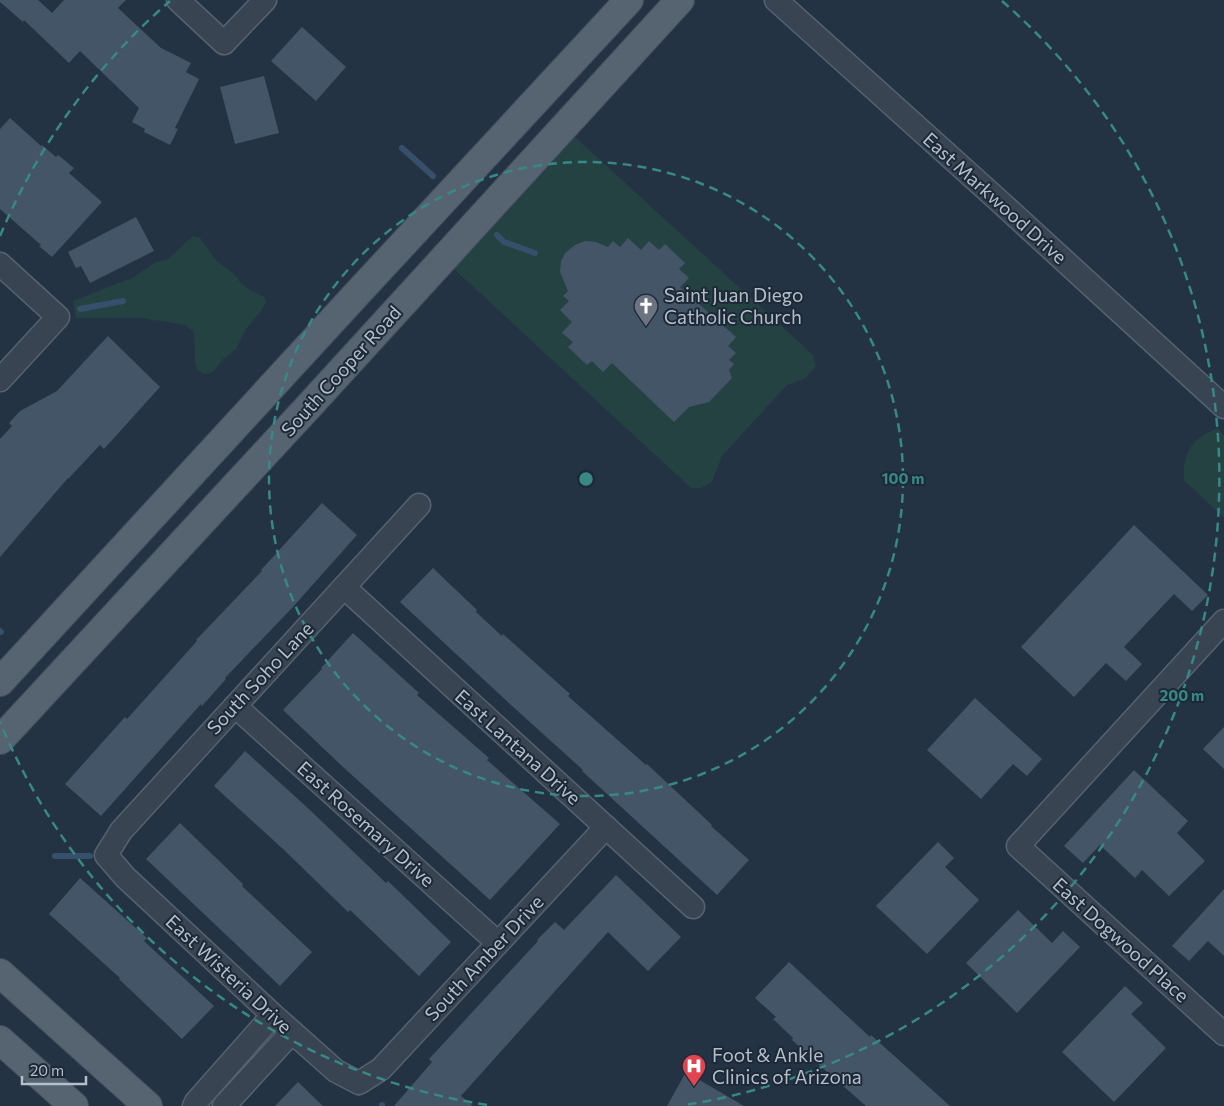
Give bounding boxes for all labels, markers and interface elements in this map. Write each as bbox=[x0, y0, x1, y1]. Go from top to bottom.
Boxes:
street label: East Markwood Drive bbox=[919, 127, 1072, 268]
place label: Saint Juan Diego Catholic Church bbox=[664, 283, 803, 328]
church icon: Saint Juan Diego Catholic Church bbox=[633, 293, 659, 327]
street label: South Cooper Road bbox=[276, 301, 405, 441]
text: 100 m bbox=[882, 469, 924, 487]
centre of rings bbox=[577, 470, 595, 488]
street label: South Soho Lane bbox=[202, 617, 318, 739]
street label: East Lantana Drive bbox=[451, 684, 586, 809]
text: 200 m bbox=[1160, 686, 1204, 704]
street label: East Rosemary Drive bbox=[293, 756, 440, 891]
street label: East Dogwood Place bbox=[1049, 872, 1194, 1007]
street label: South Amber Drive bbox=[419, 890, 548, 1025]
street label: East Wisteria Drive bbox=[162, 909, 297, 1038]
place label: Foot & Ankle Clinics of Arizona bbox=[712, 1043, 862, 1088]
hospital icon: Foot & Ankle Clinics of Arizona bbox=[681, 1053, 707, 1087]
scale bar bbox=[22, 1054, 86, 1086]
text: 20 m bbox=[30, 1061, 64, 1079]

